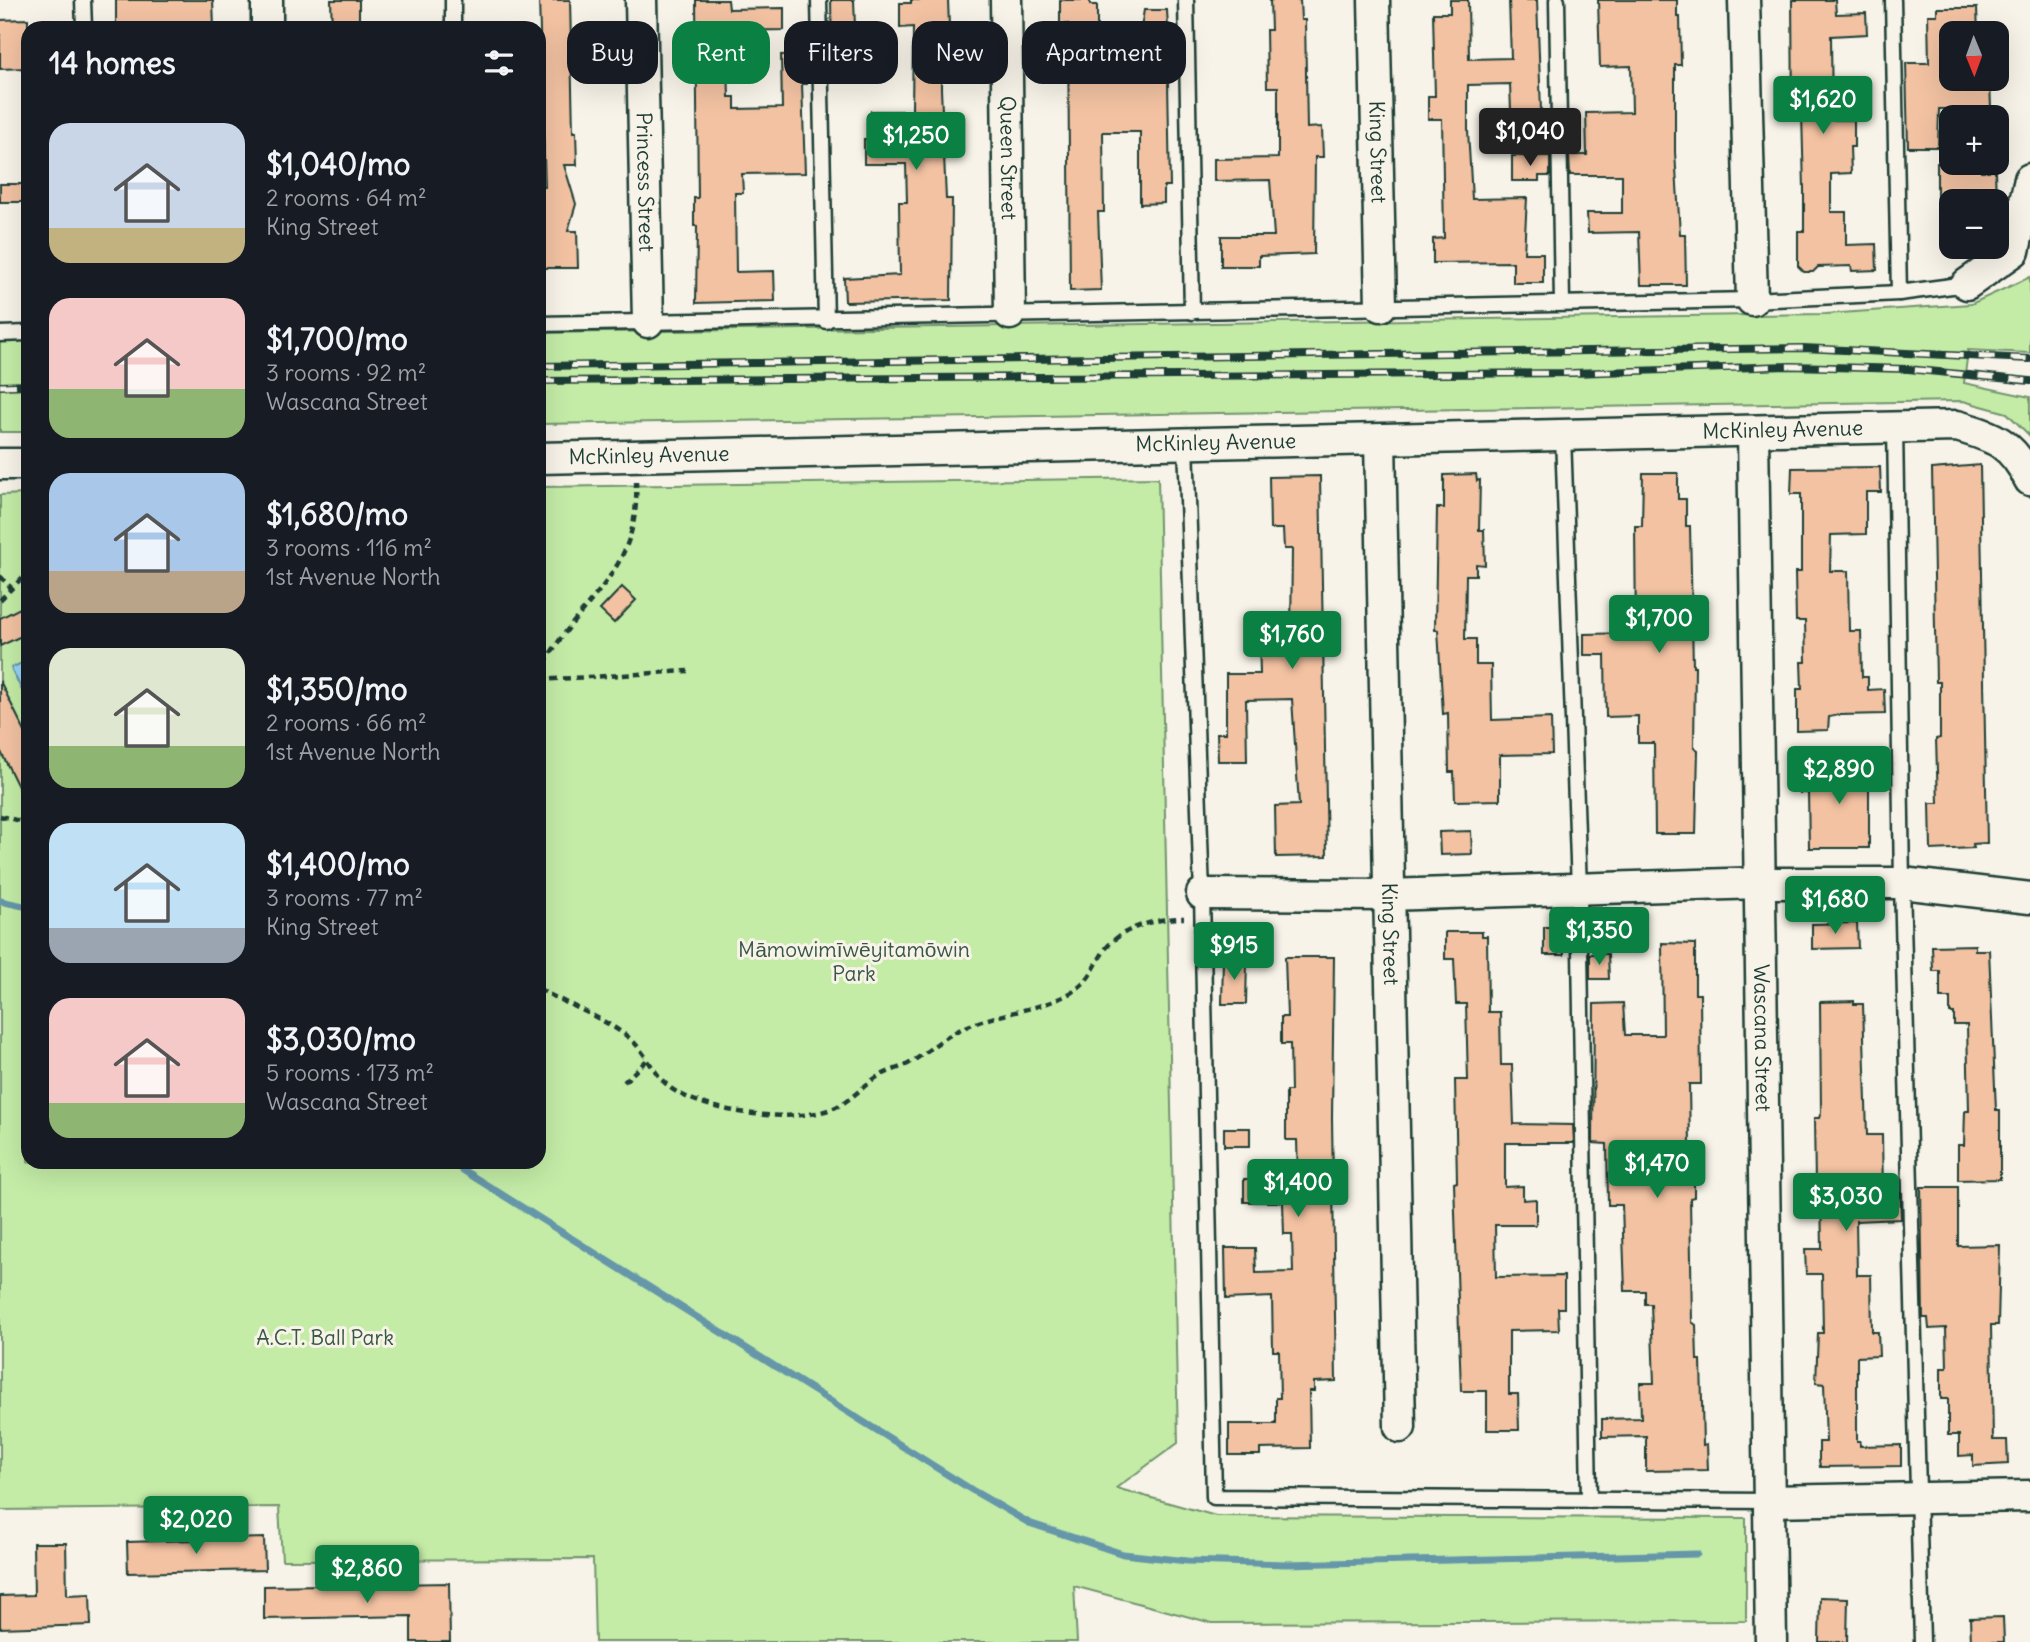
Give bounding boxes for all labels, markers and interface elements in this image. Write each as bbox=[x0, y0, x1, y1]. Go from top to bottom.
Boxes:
chip: Buy bbox=[567, 21, 658, 84]
chip: Rent bbox=[672, 21, 770, 84]
chip: Filters bbox=[784, 21, 898, 84]
chip: New bbox=[912, 21, 1008, 84]
chip: Apartment bbox=[1022, 21, 1186, 84]
north arrow bbox=[1939, 21, 2009, 91]
map controls bbox=[1939, 21, 2009, 259]
text: 14 homes bbox=[49, 44, 176, 82]
icon: filters bbox=[480, 44, 518, 82]
pin: $1,620 bbox=[1766, 76, 1880, 136]
text: $1,620 bbox=[1789, 84, 1857, 113]
street label: Queen Street bbox=[994, 96, 1023, 220]
street label: King Street bbox=[1363, 100, 1393, 204]
button: + bbox=[1939, 105, 2009, 175]
pin: $1,040 bbox=[1473, 108, 1587, 168]
street label: Princess Street bbox=[630, 112, 660, 252]
pin: $1,250 bbox=[859, 113, 973, 172]
text: $1,040 bbox=[1495, 116, 1565, 145]
text: $1,250 bbox=[882, 120, 950, 149]
text: $1,040/mo bbox=[266, 145, 410, 183]
icon: home bbox=[105, 151, 189, 235]
text: 2 rooms · 64 m² bbox=[266, 183, 427, 212]
button: − bbox=[1939, 189, 2009, 259]
text: King Street bbox=[266, 212, 378, 241]
text: $1,700/mo bbox=[266, 320, 408, 358]
icon: home bbox=[105, 326, 189, 410]
text: 3 rooms · 92 m² bbox=[266, 358, 426, 387]
text: Wascana Street bbox=[266, 387, 428, 416]
street label: McKinley Avenue bbox=[1702, 414, 1863, 445]
street label: McKinley Avenue bbox=[1135, 427, 1297, 458]
street label: McKinley Avenue bbox=[568, 440, 730, 470]
text: $1,680/mo bbox=[266, 495, 408, 533]
icon: home bbox=[105, 501, 189, 585]
text: 3 rooms · 116 m² bbox=[266, 533, 432, 562]
text: 1st Avenue North bbox=[266, 562, 440, 591]
pin: $1,700 bbox=[1602, 596, 1716, 655]
text: $1,700 bbox=[1625, 603, 1693, 632]
pin: $1,760 bbox=[1235, 612, 1349, 671]
text: $1,760 bbox=[1259, 619, 1325, 648]
text: $1,350/mo bbox=[266, 670, 408, 708]
icon: home bbox=[105, 676, 189, 760]
text: 2 rooms · 66 m² bbox=[266, 708, 427, 737]
text: 1st Avenue North bbox=[266, 737, 440, 766]
pin: $2,890 bbox=[1782, 746, 1896, 806]
text: $2,890 bbox=[1803, 754, 1875, 783]
text: $1,400/mo bbox=[266, 845, 410, 883]
icon: home bbox=[105, 851, 189, 935]
pin: $1,680 bbox=[1778, 876, 1892, 936]
street label: King Street bbox=[1376, 882, 1405, 985]
text: 3 rooms · 77 m² bbox=[266, 883, 423, 912]
text: $1,680 bbox=[1801, 884, 1869, 913]
pin: $1,350 bbox=[1542, 908, 1656, 967]
text: King Street bbox=[266, 912, 378, 941]
text: $1,350 bbox=[1565, 915, 1633, 944]
pin: $915 bbox=[1193, 922, 1275, 982]
text: $915 bbox=[1210, 930, 1258, 959]
park label: Māmowimīwēyitamōwin Park bbox=[738, 936, 970, 987]
street label: Wascana Street bbox=[1748, 964, 1777, 1112]
text: $3,030/mo bbox=[266, 1020, 416, 1058]
icon: home bbox=[105, 1026, 189, 1110]
text: 5 rooms · 173 m² bbox=[266, 1058, 434, 1087]
text: Wascana Street bbox=[266, 1087, 428, 1116]
pin: $1,470 bbox=[1600, 1140, 1714, 1200]
text: $1,470 bbox=[1624, 1148, 1690, 1177]
pin: $1,400 bbox=[1241, 1160, 1355, 1219]
text: $1,400 bbox=[1263, 1167, 1333, 1196]
pin: $3,030 bbox=[1789, 1174, 1903, 1233]
text: $3,030 bbox=[1809, 1181, 1883, 1210]
park label: A.C.T. Ball Park bbox=[256, 1324, 394, 1351]
pin: $2,020 bbox=[139, 1496, 253, 1556]
text: $2,020 bbox=[159, 1504, 233, 1533]
pin: $2,860 bbox=[310, 1546, 424, 1605]
text: $2,860 bbox=[331, 1553, 403, 1582]

